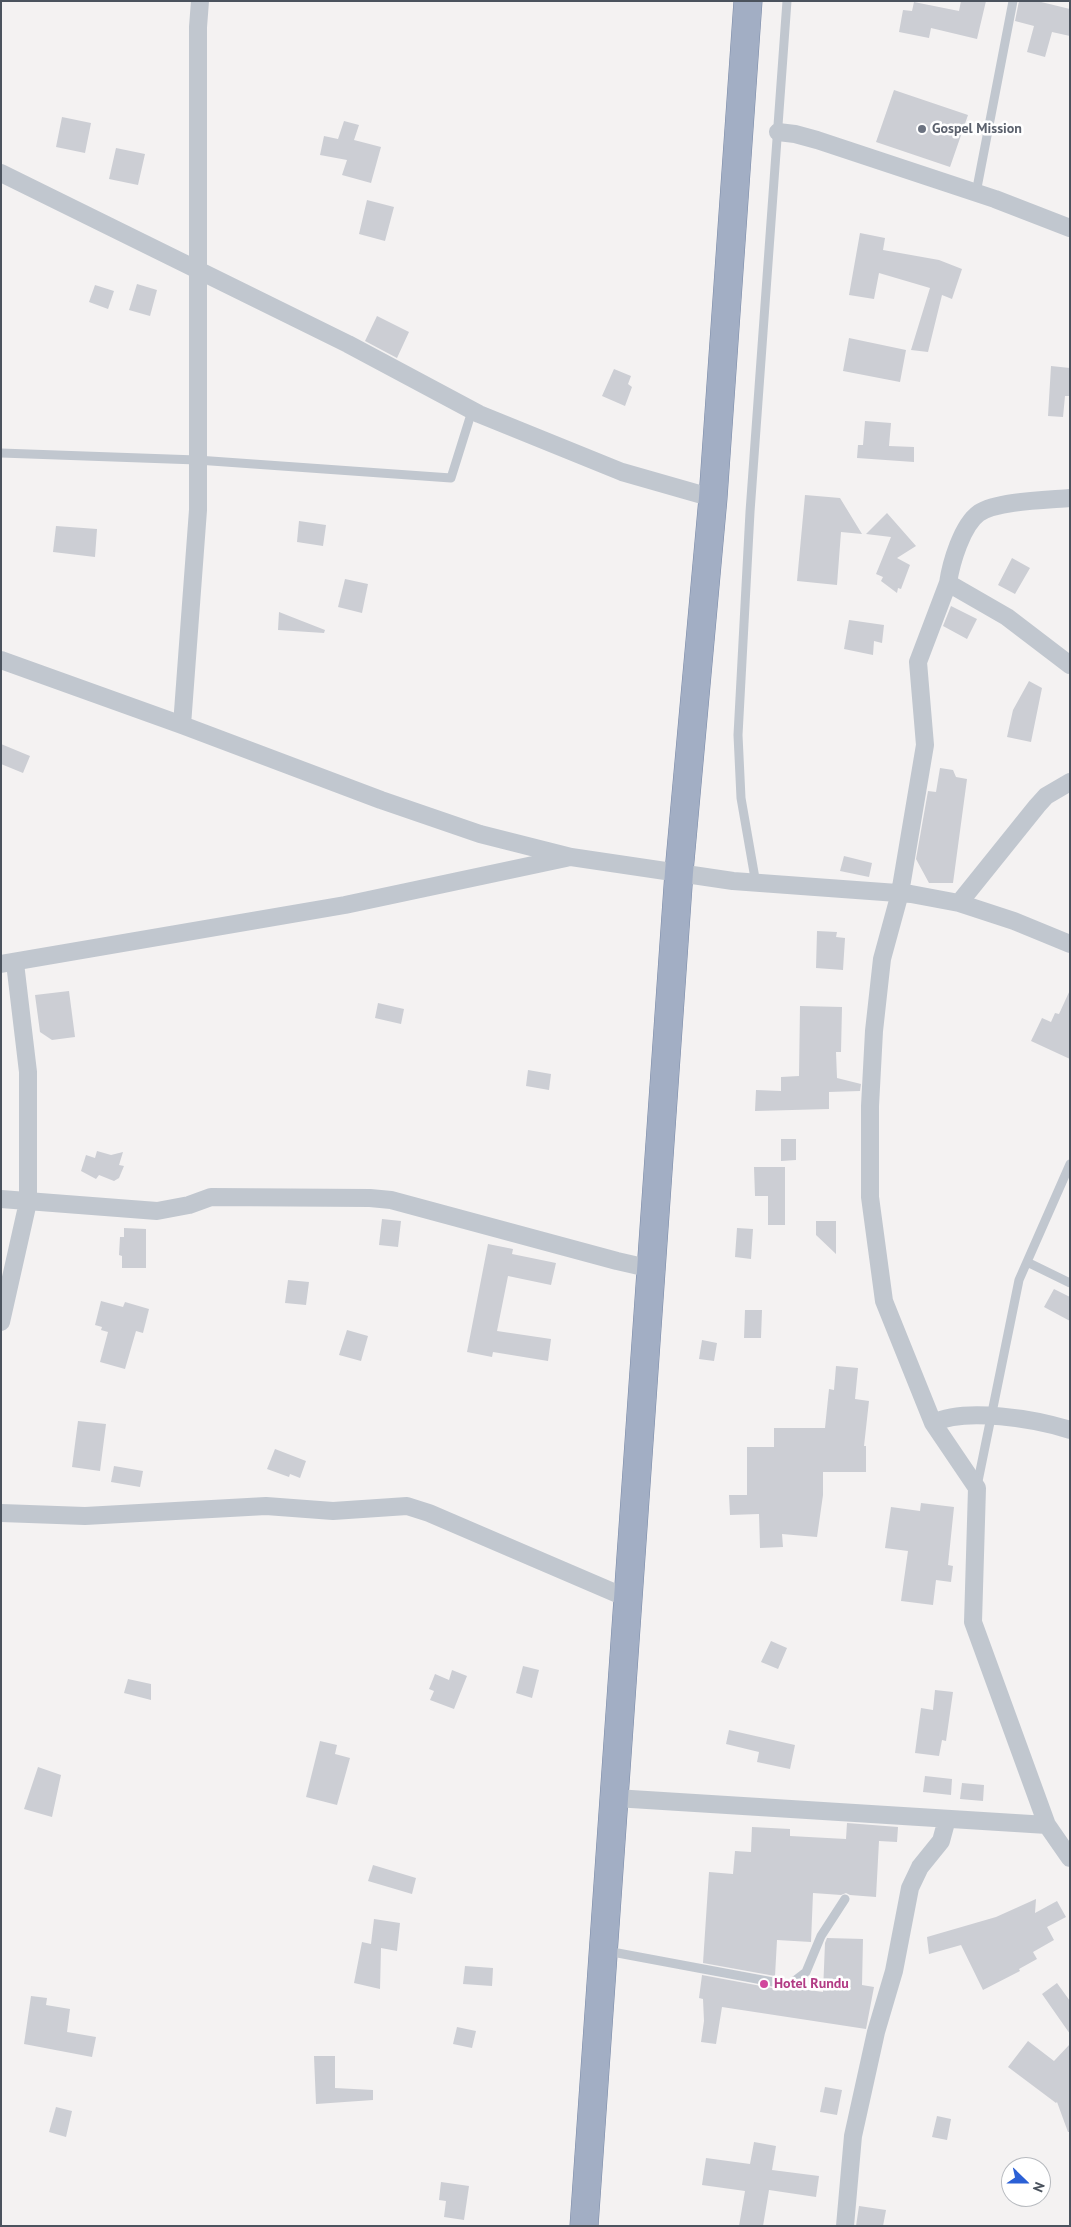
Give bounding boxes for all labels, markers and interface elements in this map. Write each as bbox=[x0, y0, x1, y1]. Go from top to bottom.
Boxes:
place label: Gospel Mission bbox=[932, 121, 1022, 137]
marker: Gospel Mission bbox=[916, 123, 928, 135]
place label: Hotel Rundu bbox=[774, 1976, 849, 1992]
marker: Hotel Rundu bbox=[758, 1978, 770, 1990]
north arrow bbox=[1001, 2157, 1051, 2207]
text: N bbox=[1029, 2180, 1049, 2195]

